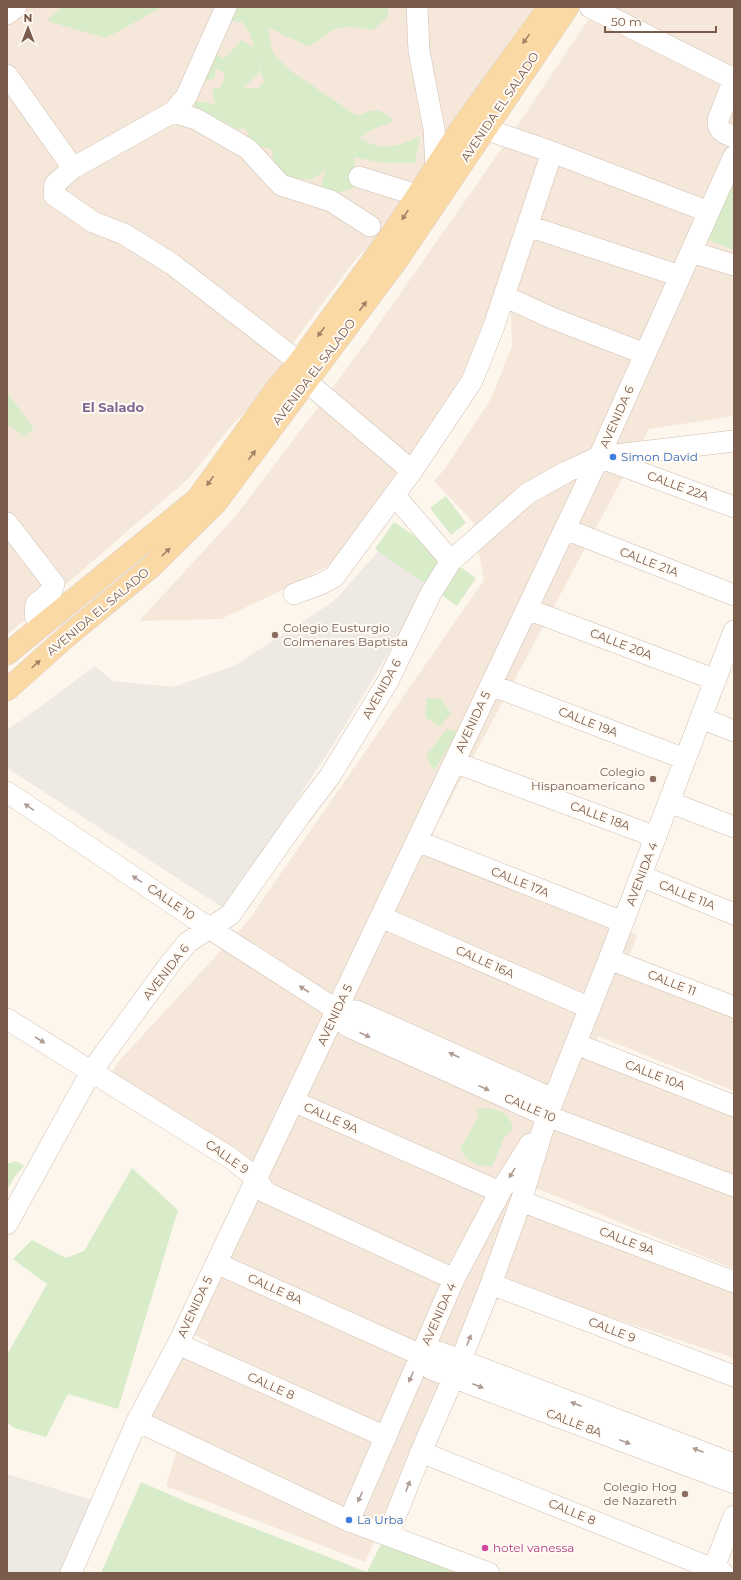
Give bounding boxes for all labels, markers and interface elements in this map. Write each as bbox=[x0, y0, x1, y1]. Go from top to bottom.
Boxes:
north arrow bbox=[8, 8, 48, 48]
scale bar bbox=[605, 8, 716, 34]
text: N bbox=[24, 11, 32, 25]
text: 50 m bbox=[611, 14, 642, 29]
one-way arrow bbox=[522, 33, 530, 44]
street label: AVENIDA EL SALADO bbox=[457, 49, 542, 164]
one-way arrow bbox=[401, 210, 409, 220]
one-way arrow bbox=[359, 300, 367, 311]
street label: AVENIDA EL SALADO bbox=[269, 316, 358, 428]
one-way arrow bbox=[317, 327, 325, 337]
street label: AVENIDA 6 bbox=[596, 383, 637, 450]
district label: El Salado bbox=[82, 399, 145, 415]
place label: Simon David bbox=[621, 449, 698, 464]
one-way arrow bbox=[248, 450, 256, 460]
marker: Simon David bbox=[608, 452, 618, 462]
street label: CALLE 22A bbox=[645, 467, 711, 504]
one-way arrow bbox=[206, 476, 214, 486]
street label: CALLE 21A bbox=[618, 543, 681, 580]
one-way arrow bbox=[162, 547, 171, 557]
street label: AVENIDA EL SALADO bbox=[43, 564, 152, 659]
place label: Colegio Eusturgio Colmenares Baptista bbox=[283, 620, 408, 649]
street label: CALLE 20A bbox=[588, 625, 655, 662]
marker: Colegio Eusturgio Colmenares Baptista bbox=[270, 630, 280, 640]
street label: AVENIDA 6 bbox=[359, 656, 404, 722]
one-way arrow bbox=[31, 660, 41, 669]
street label: AVENIDA 5 bbox=[452, 688, 493, 755]
street label: CALLE 19A bbox=[556, 703, 620, 740]
place label: Colegio Hispanoamericano bbox=[531, 764, 645, 793]
marker: Colegio Hispanoamericano bbox=[648, 774, 658, 784]
street label: CALLE 18A bbox=[568, 798, 633, 833]
one-way arrow bbox=[24, 803, 34, 811]
street label: AVENIDA 4 bbox=[622, 840, 661, 908]
street label: CALLE 17A bbox=[489, 863, 552, 900]
one-way arrow bbox=[131, 876, 143, 883]
street label: CALLE 11A bbox=[657, 876, 718, 913]
street label: CALLE 10 bbox=[145, 880, 198, 923]
street label: AVENIDA 6 bbox=[139, 941, 192, 1003]
street label: CALLE 16A bbox=[454, 942, 517, 981]
street label: CALLE 11 bbox=[646, 966, 699, 999]
street label: AVENIDA 5 bbox=[314, 981, 355, 1048]
one-way arrow bbox=[299, 985, 309, 993]
one-way arrow bbox=[360, 1032, 372, 1038]
one-way arrow bbox=[34, 1036, 46, 1043]
one-way arrow bbox=[448, 1052, 459, 1058]
street label: CALLE 10A bbox=[623, 1056, 688, 1093]
one-way arrow bbox=[478, 1085, 490, 1091]
street label: CALLE 10 bbox=[502, 1090, 558, 1125]
street label: CALLE 9A bbox=[302, 1099, 361, 1136]
street label: CALLE 9 bbox=[203, 1136, 252, 1177]
one-way arrow bbox=[508, 1168, 516, 1178]
street label: CALLE 9A bbox=[597, 1223, 657, 1258]
street label: CALLE 8A bbox=[245, 1270, 305, 1307]
street label: AVENIDA 5 bbox=[174, 1273, 215, 1340]
street label: AVENIDA 4 bbox=[418, 1280, 459, 1348]
street label: CALLE 9 bbox=[586, 1314, 638, 1345]
one-way arrow bbox=[466, 1334, 472, 1346]
street label: CALLE 8 bbox=[245, 1369, 297, 1403]
one-way arrow bbox=[408, 1372, 414, 1384]
one-way arrow bbox=[472, 1383, 484, 1389]
one-way arrow bbox=[570, 1401, 582, 1407]
street label: CALLE 8A bbox=[544, 1405, 604, 1440]
one-way arrow bbox=[620, 1439, 632, 1445]
one-way arrow bbox=[691, 1447, 703, 1453]
place label: Colegio Hog de Nazareth bbox=[603, 1479, 677, 1508]
one-way arrow bbox=[405, 1480, 411, 1492]
marker: Colegio Hog de Nazareth bbox=[680, 1489, 690, 1499]
one-way arrow bbox=[357, 1491, 363, 1502]
street label: CALLE 8 bbox=[546, 1495, 598, 1528]
place label: La Urba bbox=[357, 1512, 404, 1527]
marker: La Urba bbox=[344, 1515, 354, 1525]
place label: hotel vanessa bbox=[493, 1540, 574, 1555]
marker: hotel vanessa bbox=[480, 1543, 490, 1553]

